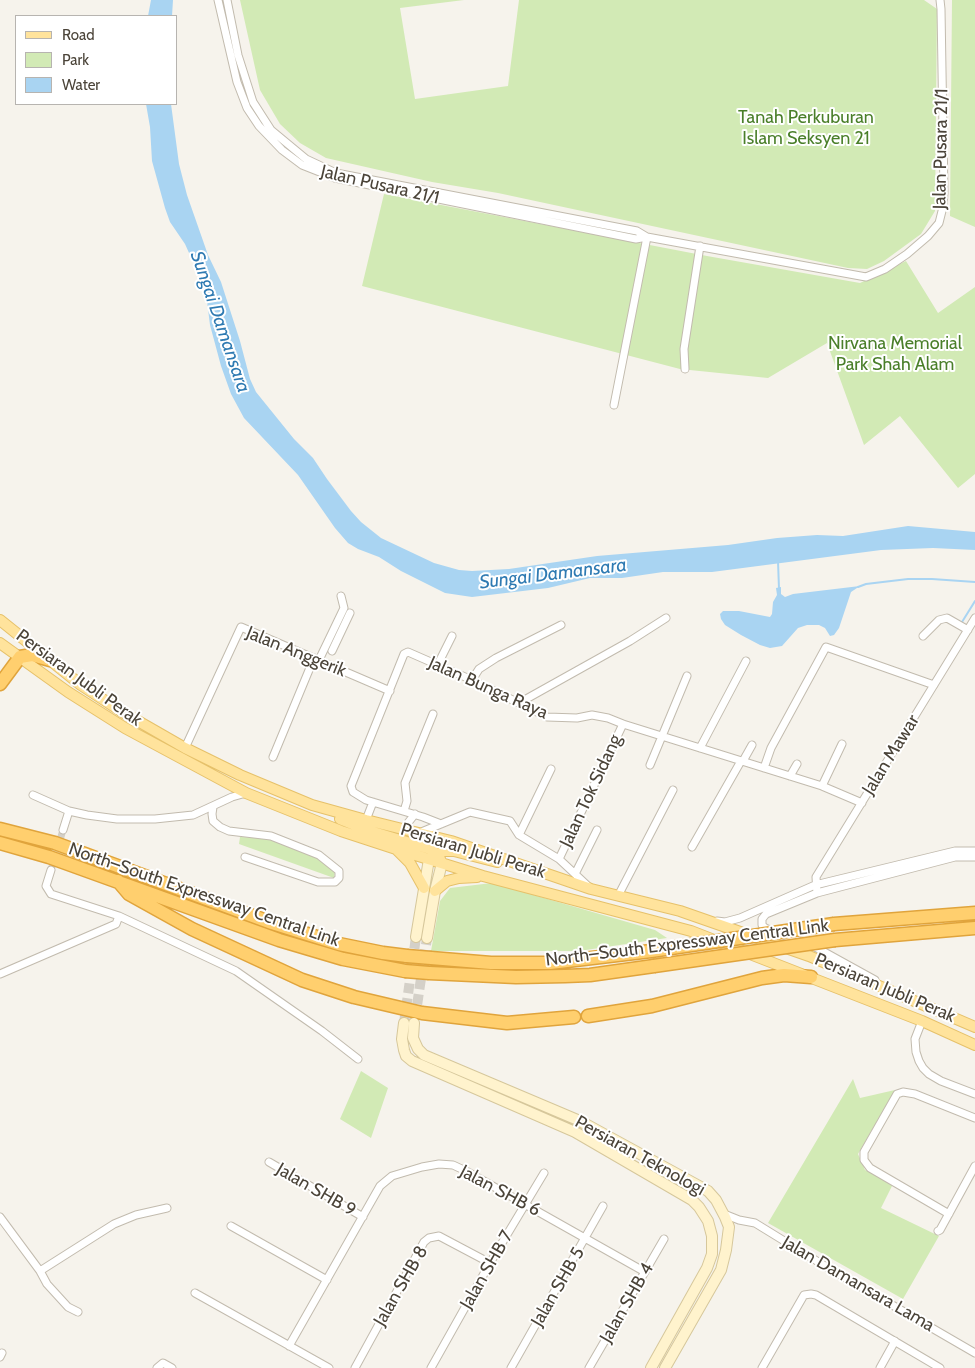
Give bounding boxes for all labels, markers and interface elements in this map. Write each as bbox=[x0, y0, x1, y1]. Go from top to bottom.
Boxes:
legend bbox=[15, 15, 178, 105]
text: Road bbox=[62, 26, 95, 44]
text: Park bbox=[62, 51, 89, 69]
text: Water bbox=[62, 76, 100, 94]
street label: Jalan Pusara 21/1 bbox=[929, 88, 953, 210]
park label: Tanah Perkuburan Islam Seksyen 21 bbox=[738, 107, 874, 150]
street label: Jalan Pusara 21/1 bbox=[319, 161, 441, 209]
water label: Sungai Damansara bbox=[185, 248, 255, 396]
park label: Nirvana Memorial Park Shah Alam bbox=[828, 333, 962, 376]
water label: Sungai Damansara bbox=[478, 554, 628, 594]
street label: Jalan Anggerik bbox=[243, 622, 349, 682]
street label: Persiaran Jubli Perak bbox=[12, 625, 146, 731]
street label: Jalan Bunga Raya bbox=[425, 652, 551, 724]
street label: Jalan Mawar bbox=[858, 711, 924, 799]
street label: Jalan Tok Sidang bbox=[555, 731, 627, 851]
street label: Persiaran Jubli Perak bbox=[398, 819, 548, 883]
street label: North–South Expressway Central Link bbox=[66, 838, 342, 952]
street label: North–South Expressway Central Link bbox=[544, 915, 830, 971]
street label: Persiaran Jubli Perak bbox=[811, 949, 959, 1027]
street label: Persiaran Teknologi bbox=[571, 1111, 709, 1201]
street label: Jalan SHB 9 bbox=[272, 1159, 360, 1221]
street label: Jalan SHB 6 bbox=[456, 1161, 544, 1221]
street label: Jalan SHB 7 bbox=[456, 1227, 518, 1313]
street label: Jalan Damansara Lama bbox=[778, 1232, 938, 1336]
street label: Jalan SHB 8 bbox=[369, 1242, 433, 1330]
street label: Jalan SHB 5 bbox=[527, 1244, 589, 1330]
street label: Jalan SHB 4 bbox=[596, 1259, 658, 1347]

